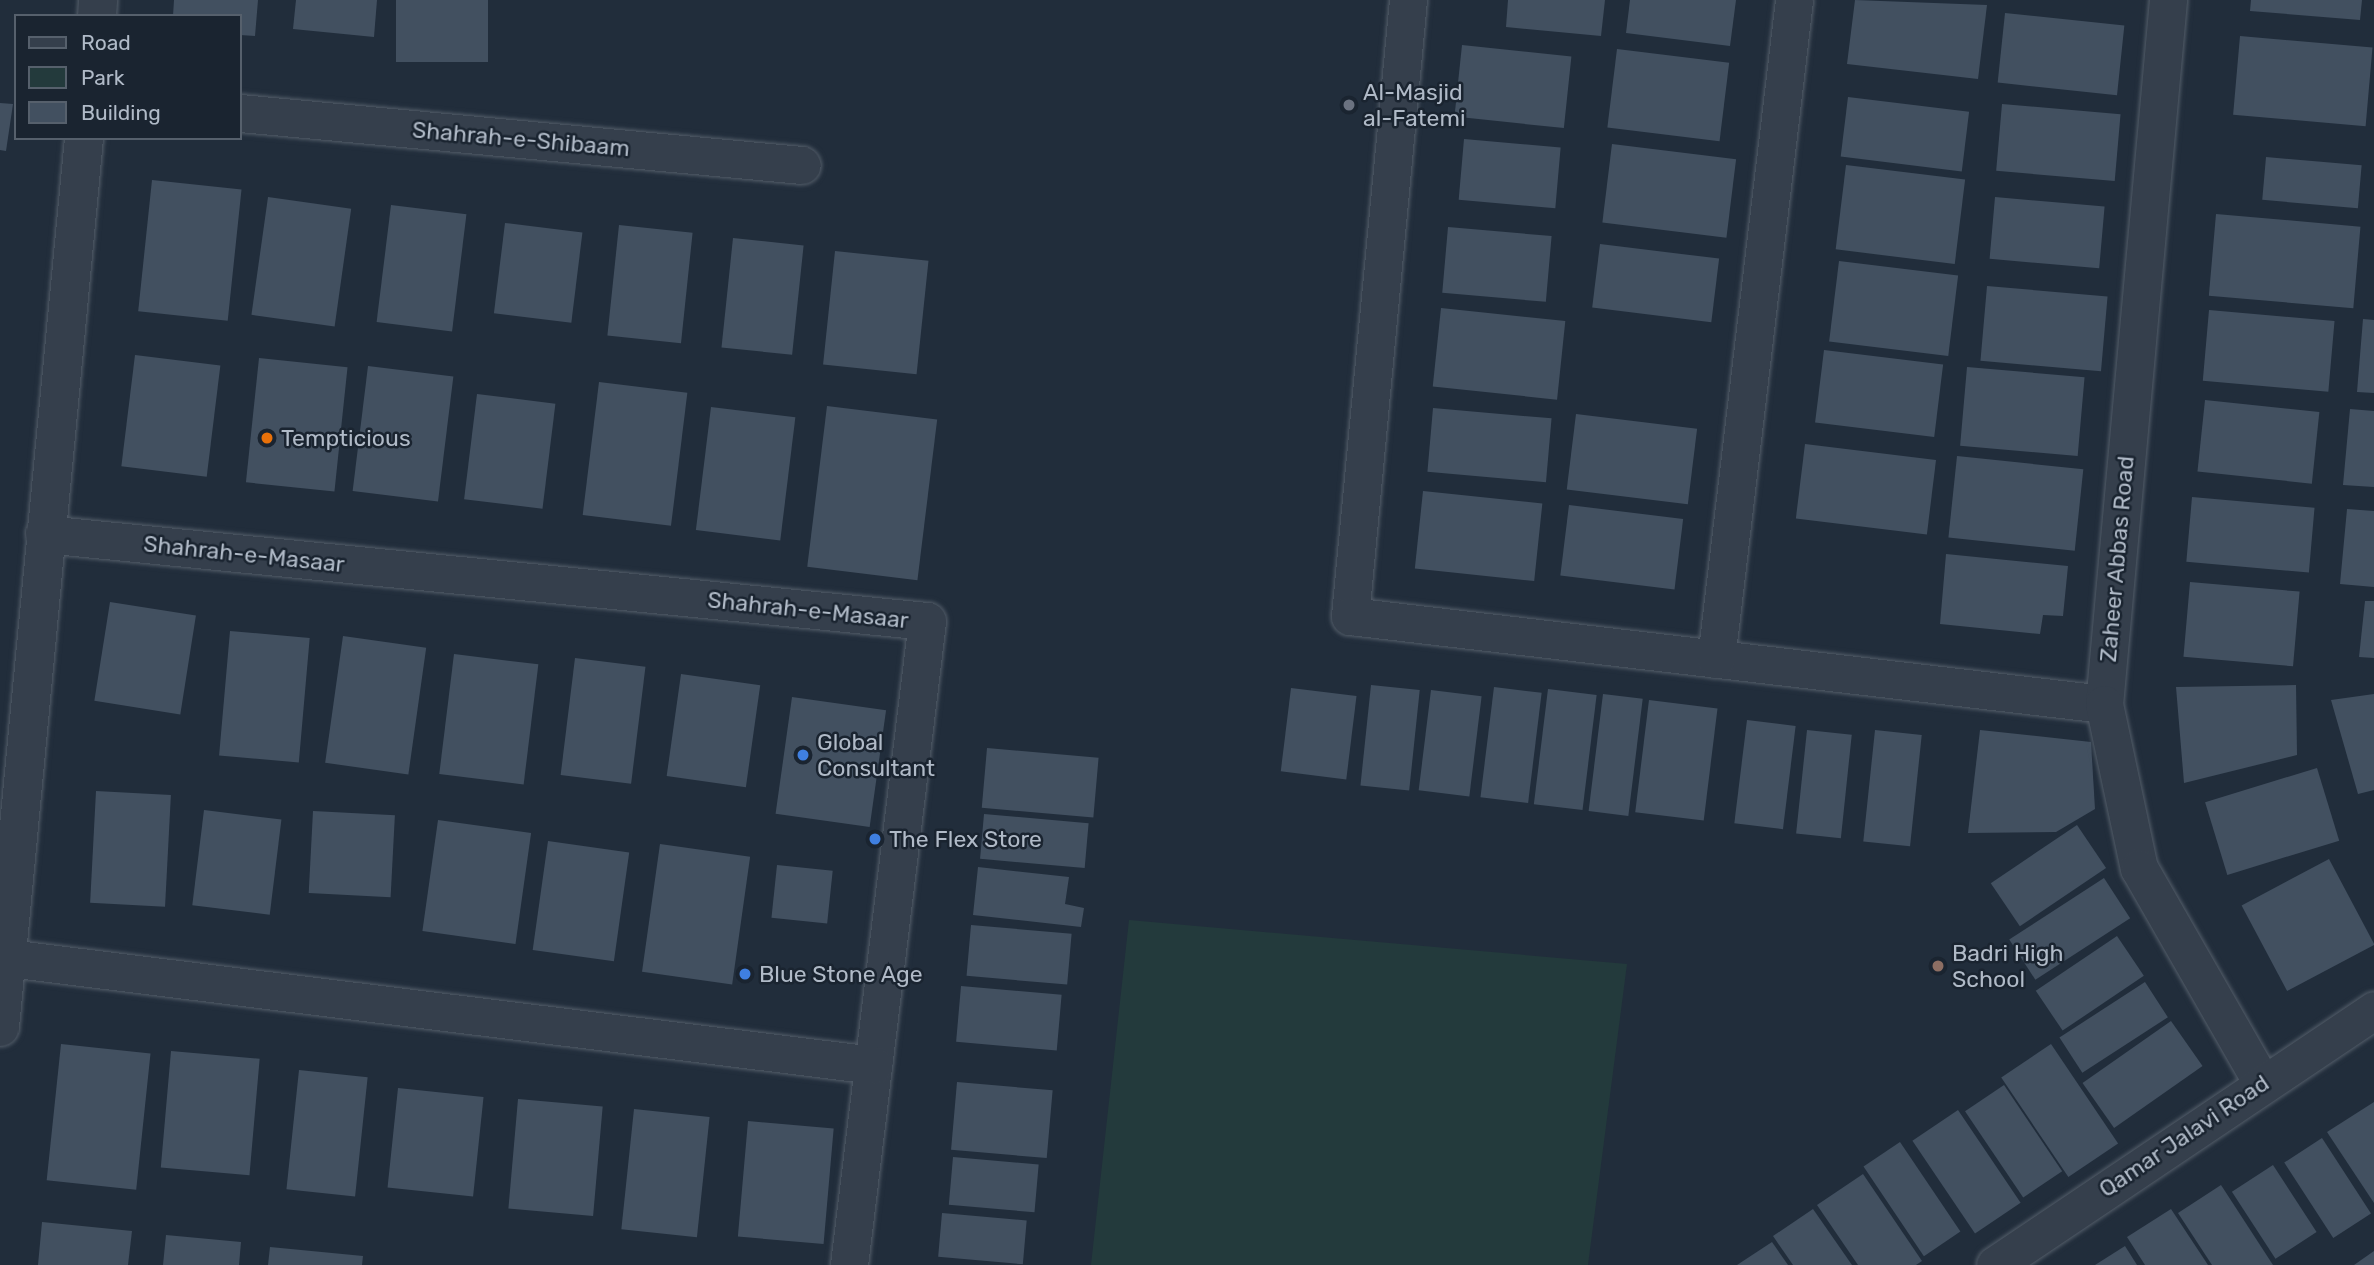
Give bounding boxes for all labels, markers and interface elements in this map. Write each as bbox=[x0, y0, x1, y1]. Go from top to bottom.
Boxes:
legend bbox=[14, 14, 242, 140]
text: Road bbox=[81, 30, 131, 55]
text: Park bbox=[81, 65, 125, 90]
place label: Al-Masjid al-Fatemi bbox=[1363, 78, 1465, 132]
marker: Al-Masjid al-Fatemi bbox=[1341, 97, 1357, 113]
text: Building bbox=[81, 100, 161, 125]
street label: Shahrah-e-Shibaam bbox=[411, 116, 631, 162]
place label: Tempticious bbox=[281, 424, 411, 452]
marker: Tempticious bbox=[259, 430, 275, 446]
street label: Zaheer Abbas Road bbox=[2094, 454, 2140, 664]
street label: Shahrah-e-Masaar bbox=[142, 530, 346, 578]
street label: Shahrah-e-Masaar bbox=[706, 586, 910, 634]
place label: Global Consultant bbox=[817, 728, 935, 782]
marker: Global Consultant bbox=[795, 747, 811, 763]
place label: The Flex Store bbox=[889, 825, 1042, 853]
marker: The Flex Store bbox=[867, 831, 883, 847]
place label: Badri High School bbox=[1952, 939, 2063, 993]
marker: Badri High School bbox=[1930, 958, 1946, 974]
place label: Blue Stone Age bbox=[759, 960, 923, 988]
marker: Blue Stone Age bbox=[737, 966, 753, 982]
street label: Qamar Jalavi Road bbox=[2094, 1069, 2274, 1203]

